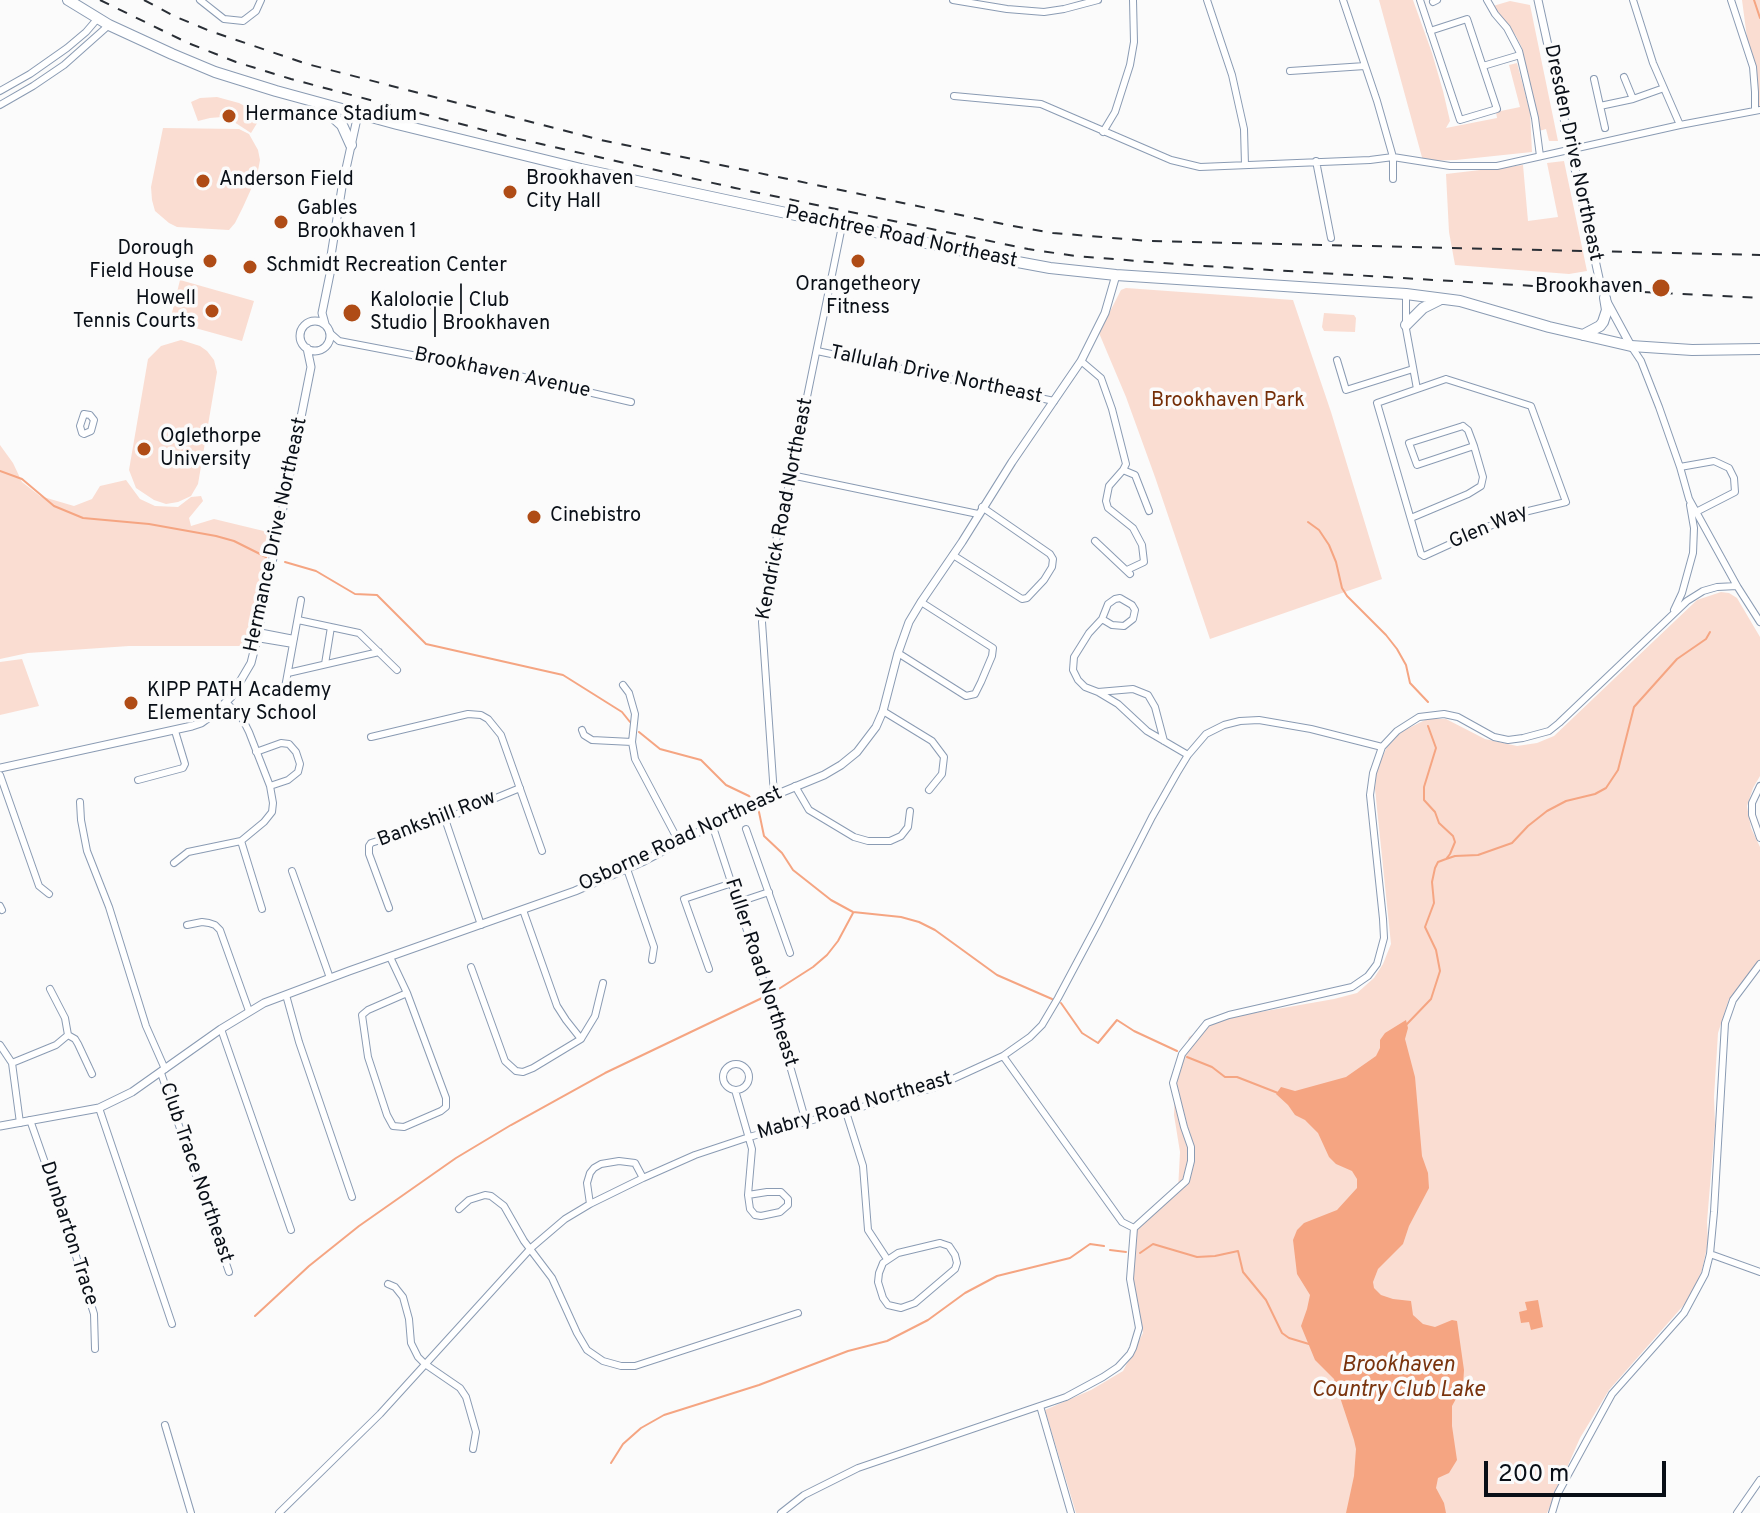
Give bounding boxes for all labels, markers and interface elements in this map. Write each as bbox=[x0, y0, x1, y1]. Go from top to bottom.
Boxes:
street label: Dresden Drive Northeast bbox=[1537, 42, 1607, 264]
place label: Hermance Stadium bbox=[245, 104, 417, 128]
marker: Hermance Stadium bbox=[220, 107, 238, 125]
place label: Brookhaven City Hall bbox=[526, 168, 634, 215]
place label: Anderson Field bbox=[219, 169, 354, 193]
marker: Anderson Field bbox=[194, 172, 212, 190]
marker: Brookhaven City Hall bbox=[501, 183, 519, 201]
place label: Gables Brookhaven 1 bbox=[297, 198, 417, 245]
street label: Peachtree Road Northeast bbox=[783, 202, 1019, 274]
marker: Gables Brookhaven 1 bbox=[272, 213, 290, 231]
place label: Dorough Field House bbox=[89, 238, 194, 285]
marker: Dorough Field House bbox=[201, 252, 219, 270]
marker: Orangetheory Fitness bbox=[849, 252, 867, 270]
place label: Schmidt Recreation Center bbox=[266, 255, 507, 279]
marker: Schmidt Recreation Center bbox=[241, 258, 259, 276]
place label: Orangetheory Fitness bbox=[795, 274, 921, 321]
place label: Brookhaven bbox=[1535, 276, 1643, 300]
marker: Brookhaven bbox=[1650, 277, 1672, 299]
place label: Howell Tennis Courts bbox=[73, 288, 196, 335]
place label: Kalologie | Club Studio | Brookhaven bbox=[370, 290, 550, 337]
marker: Howell Tennis Courts bbox=[203, 302, 221, 320]
marker: Kalologie | Club Studio | Brookhaven bbox=[341, 302, 363, 324]
street label: Tallulah Drive Northeast bbox=[828, 342, 1044, 410]
street label: Brookhaven Avenue bbox=[412, 344, 592, 404]
park label: Brookhaven Park bbox=[1151, 390, 1305, 414]
street label: Kendrick Road Northeast bbox=[753, 396, 819, 622]
street label: Hermance Drive Northeast bbox=[240, 415, 314, 655]
place label: Oglethorpe University bbox=[160, 426, 261, 473]
marker: Oglethorpe University bbox=[135, 440, 153, 458]
street label: Glen Way bbox=[1446, 501, 1532, 555]
place label: Cinebistro bbox=[550, 505, 641, 529]
marker: Cinebistro bbox=[525, 508, 543, 526]
place label: KIPP PATH Academy Elementary School bbox=[147, 680, 331, 727]
marker: KIPP PATH Academy Elementary School bbox=[122, 694, 140, 712]
street label: Osborne Road Northeast bbox=[575, 782, 787, 898]
street label: Bankshill Row bbox=[375, 786, 499, 854]
street label: Fuller Road Northeast bbox=[718, 876, 802, 1070]
street label: Mabry Road Northeast bbox=[755, 1068, 955, 1146]
street label: Club Trace Northeast bbox=[153, 1080, 237, 1266]
street label: Dunbarton Trace bbox=[33, 1159, 103, 1309]
water label: Brookhaven Country Club Lake bbox=[1311, 1354, 1485, 1406]
scale bar bbox=[1488, 1445, 1670, 1495]
text: 200 m bbox=[1498, 1460, 1569, 1490]

